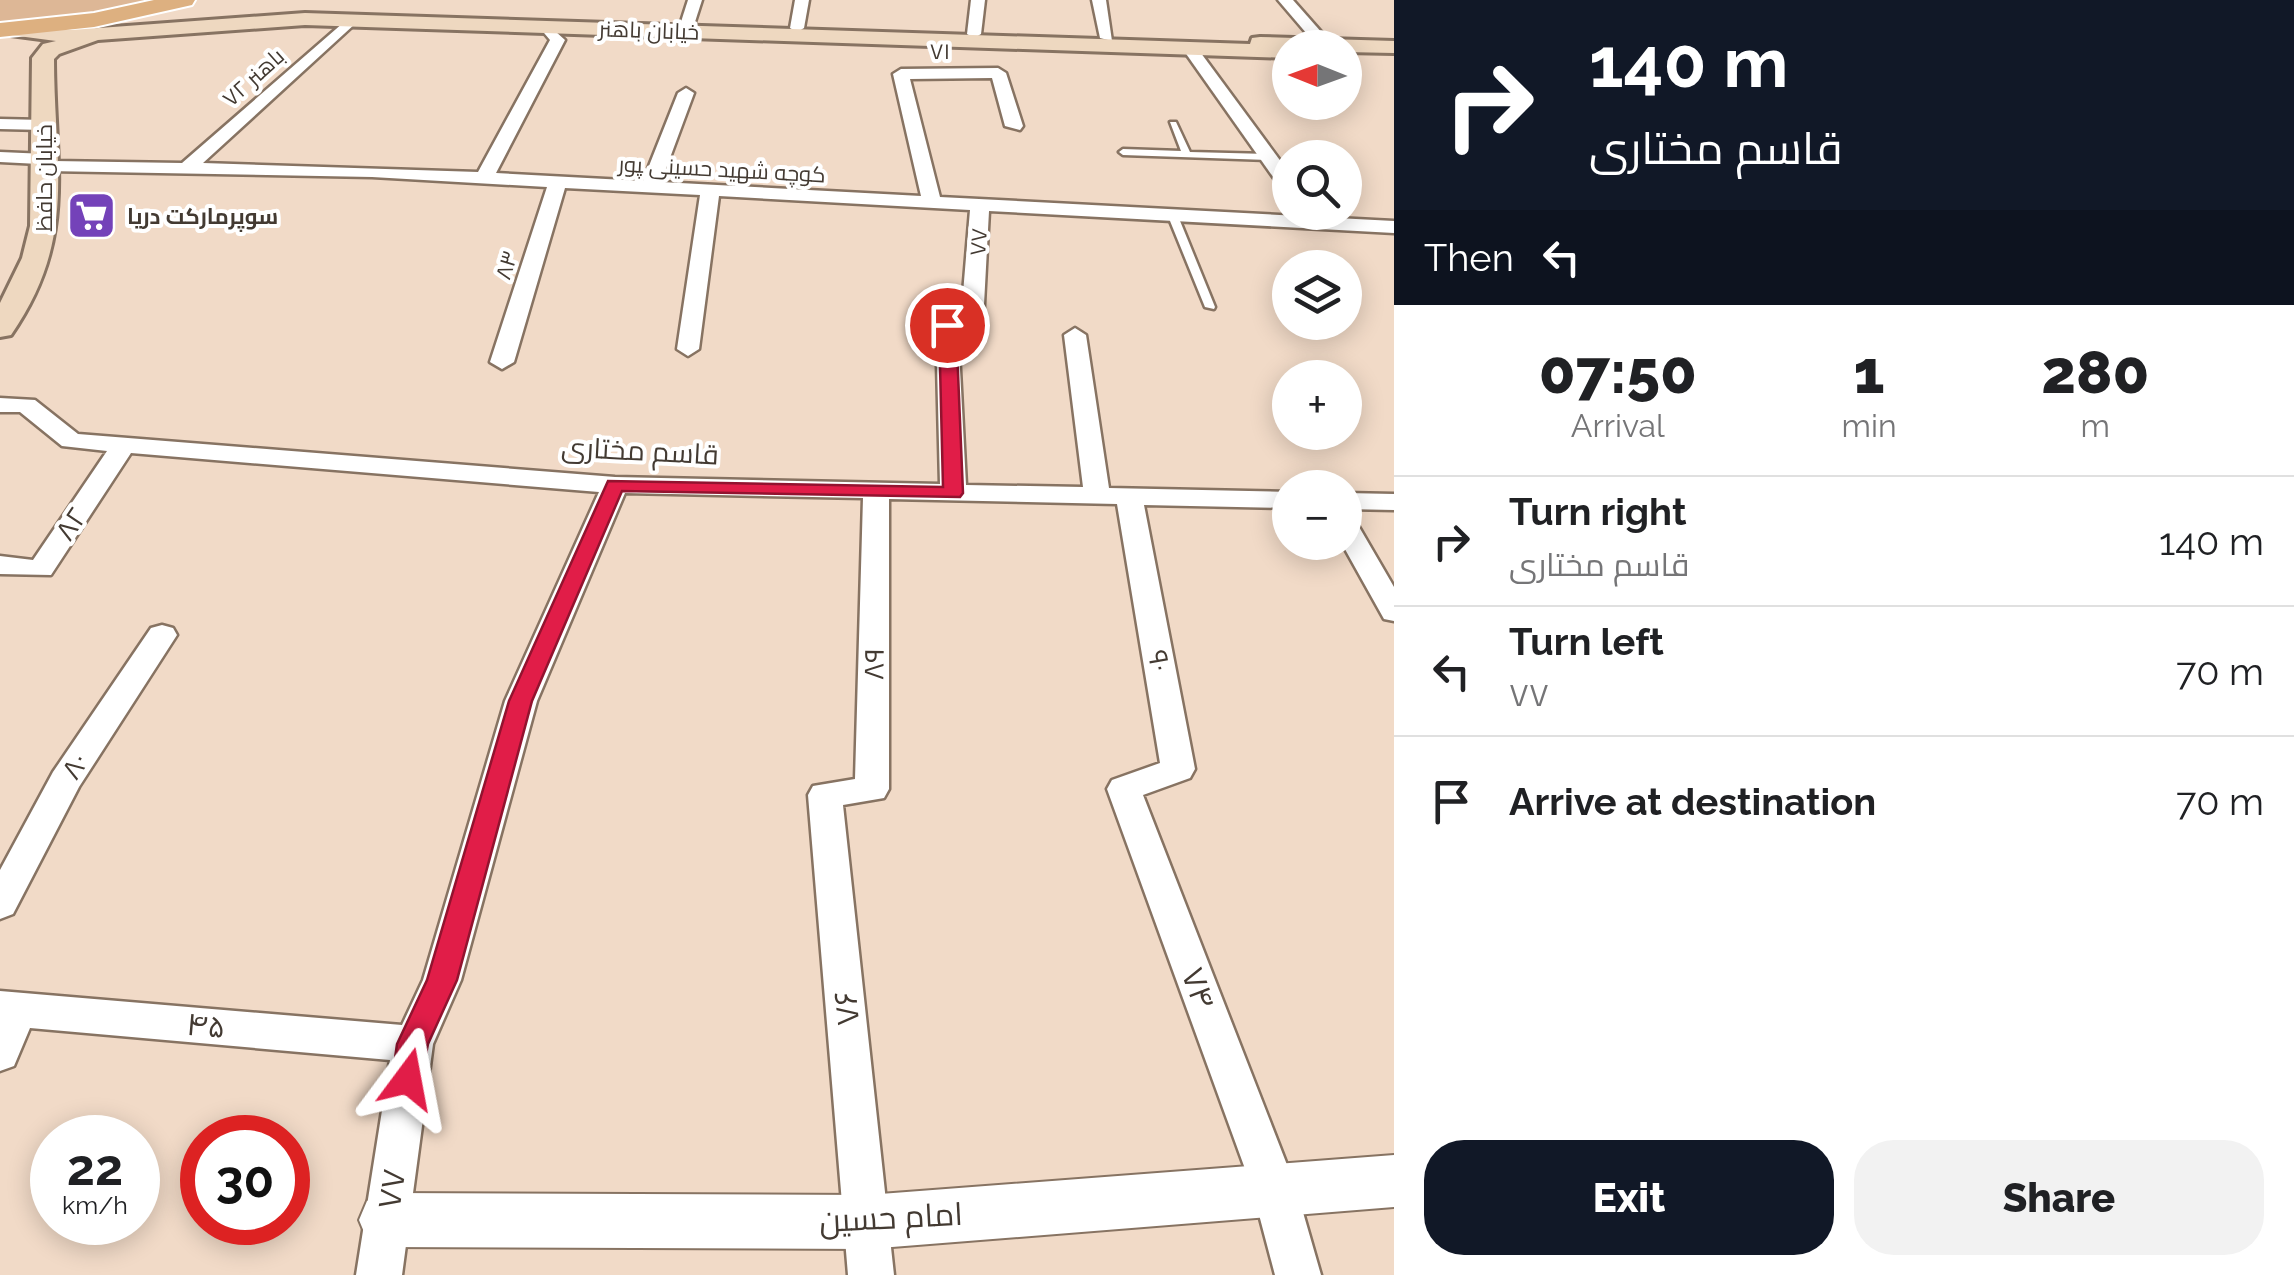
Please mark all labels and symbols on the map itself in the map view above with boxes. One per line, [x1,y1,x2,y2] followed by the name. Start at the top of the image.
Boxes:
[596,15,700,45] street label: خیابان باهنر
[1272,30,1362,120] north arrow
[930,38,950,64] street label: ۷۱
[217,43,289,111] street label: باهنر ۷۲
[31,124,57,232] street label: خیابان حافظ
[616,150,826,189] street label: کوچه شهید حسینی ‍پور
[66,190,118,242] supermarket icon: سوپرمارکت دریا
[127,203,278,232] place label: سوپرمارکت دریا
[964,227,992,257] street label: ۷۷
[489,248,523,282] street label: ۸۳
[905,283,990,368] pin
[560,430,720,475] street label: قاسم مختاری
[48,501,94,547] street label: ۸۲
[857,648,891,680] street label: ۸۹
[1141,648,1177,674] street label: ۹۰
[54,747,96,785] street label: ۸۰
[1174,962,1224,1014] street label: ۷۴
[826,989,866,1027] street label: ۷۶
[185,1005,227,1045] street label: ۴۵
[356,1027,460,1131] position arrow
[180,1115,310,1245] speed limit sign: 30
[370,1167,412,1211] street label: ۷۷
[818,1195,964,1243] street label: امام حسین

